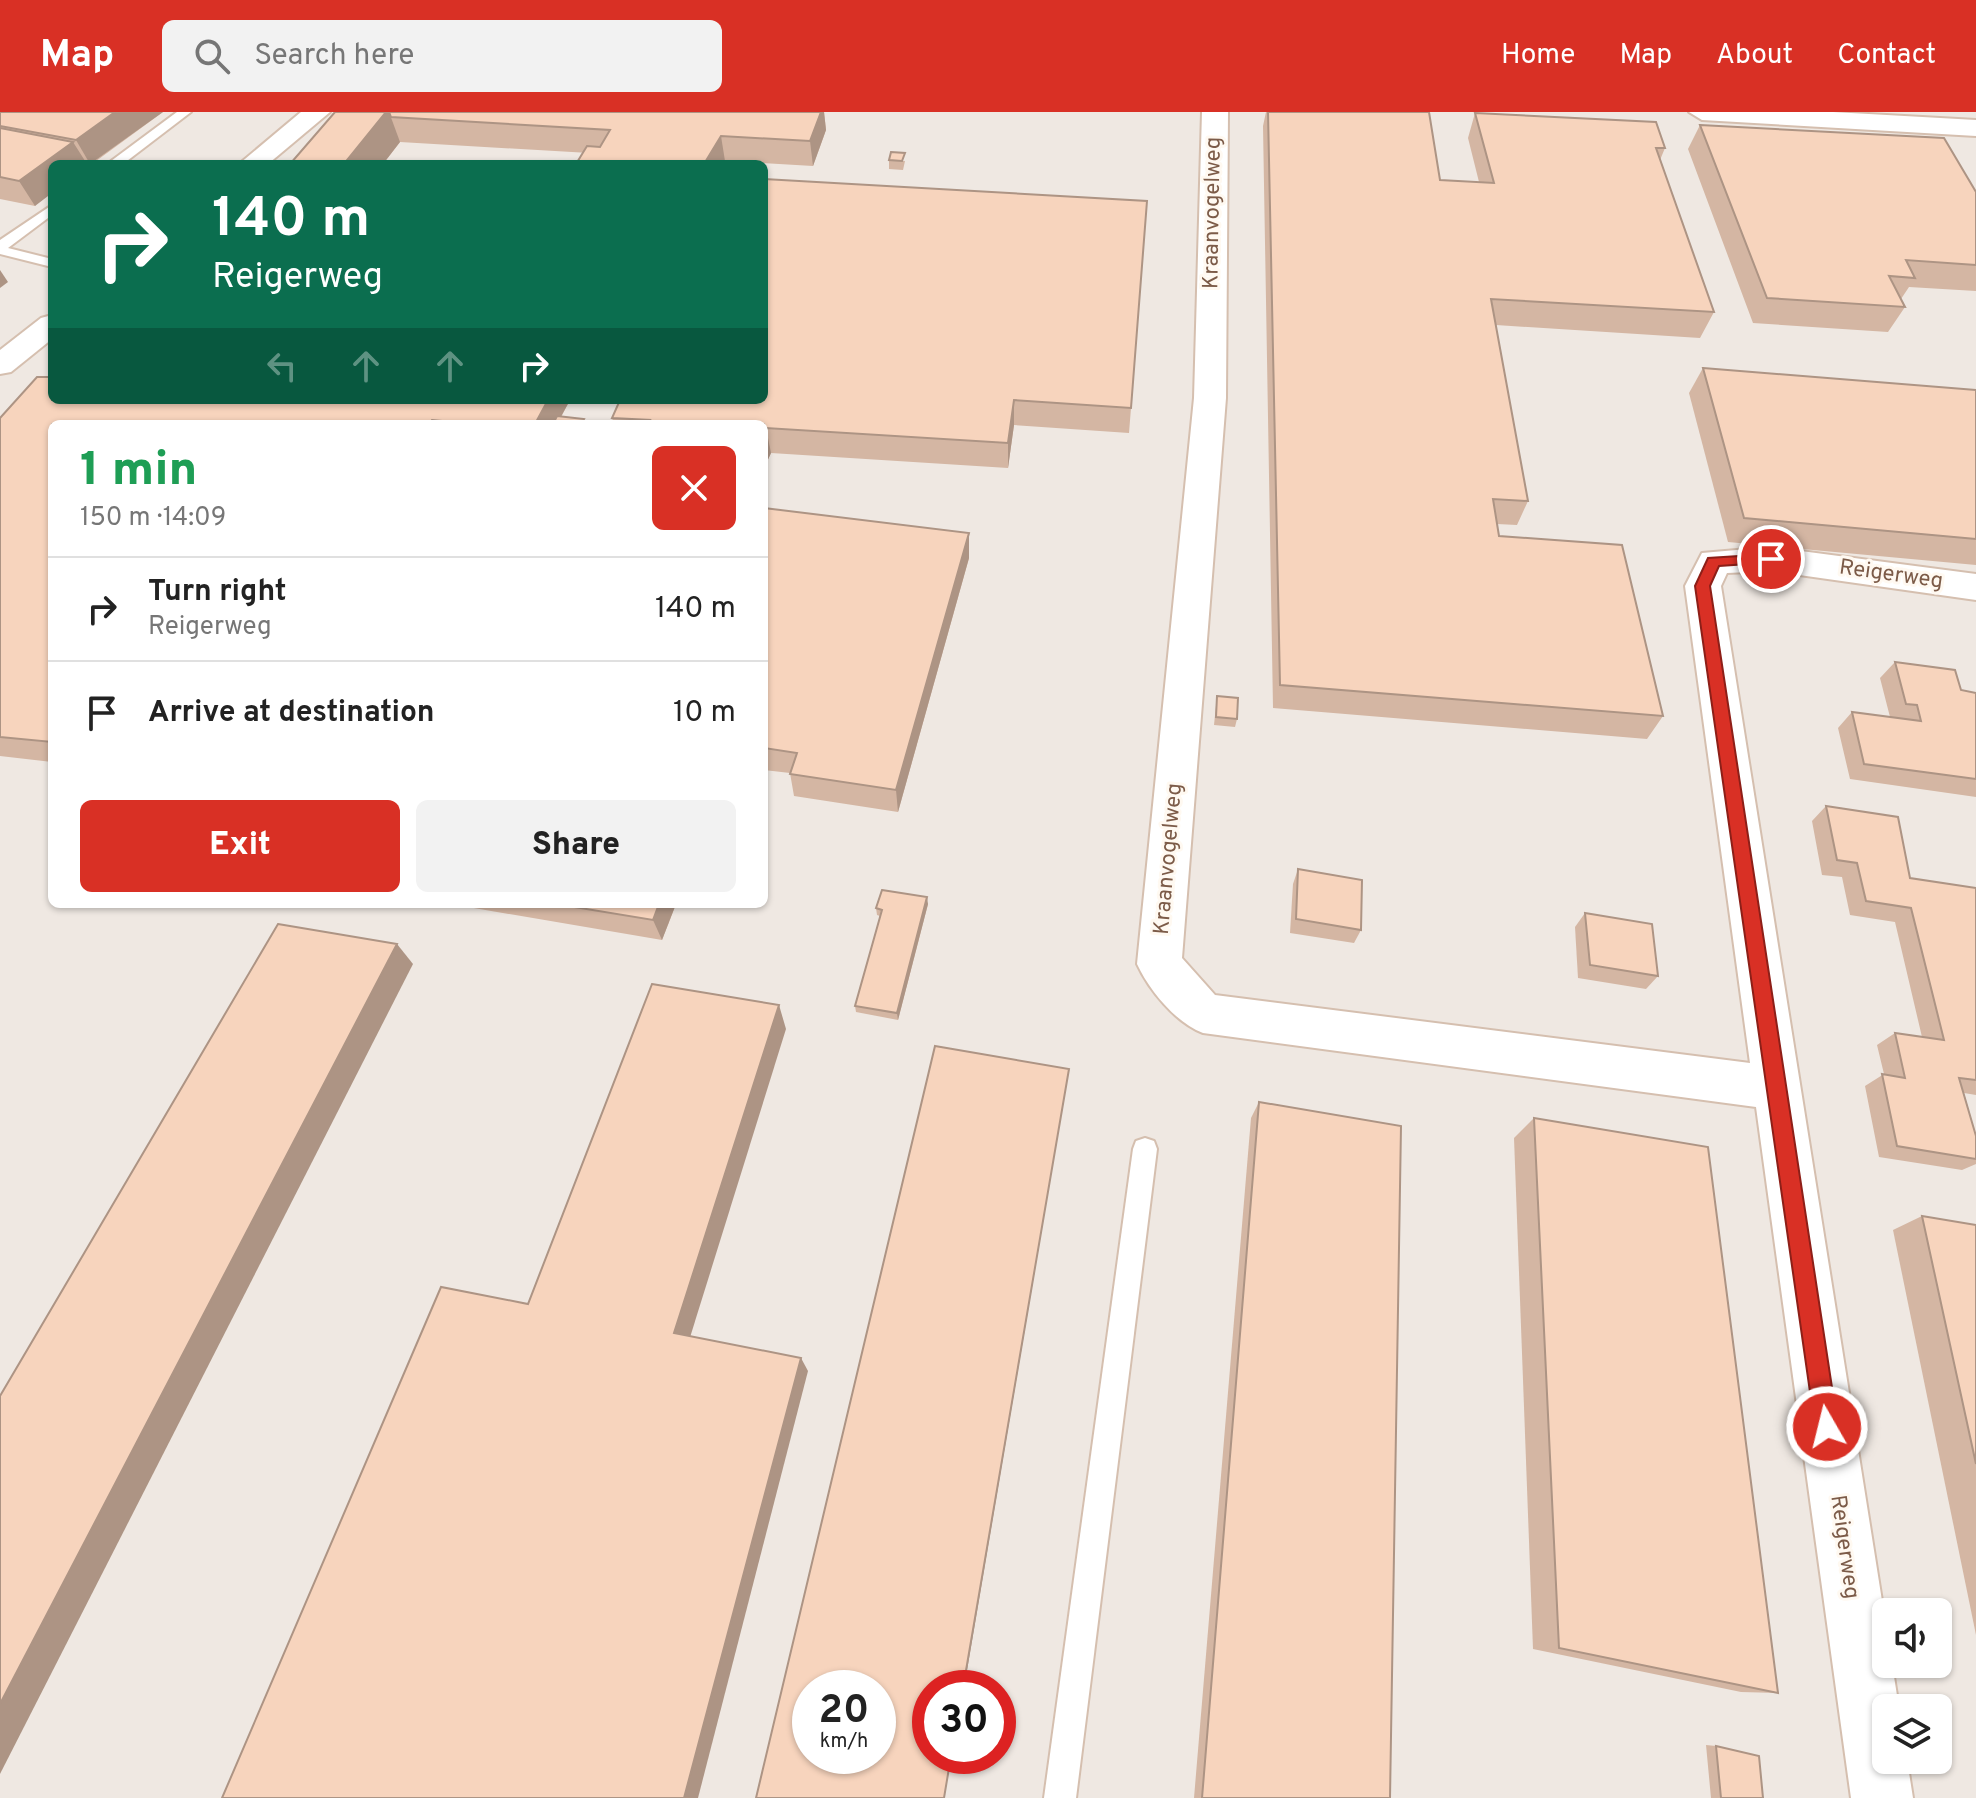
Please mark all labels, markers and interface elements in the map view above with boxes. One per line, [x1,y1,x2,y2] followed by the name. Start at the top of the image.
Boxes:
[162,20,722,92] search box
[40,32,114,81] text: Map
[190,34,234,78] icon: search
[254,38,414,75] text: Search here
[1501,38,1575,74] text: Home
[1619,38,1672,74] text: Map
[1716,38,1793,74] text: About
[1837,38,1936,74] text: Contact
[1198,137,1228,289] street label: Kraanvogelweg
[212,186,370,256] text: 140 m
[80,192,184,296] icon: right
[212,255,383,301] text: Reigerweg
[260,344,304,388] icon: left
[344,344,388,388] icon: ahead
[428,344,472,388] icon: ahead
[512,344,556,388] icon: right
[80,442,197,502] text: 1 min
[652,446,736,530] button: close
[80,502,226,535] text: 150 m · 14:09
[1737,525,1805,593] pin
[1749,537,1793,581] icon: arrive
[1837,554,1945,596] street label: Reigerweg
[148,574,286,611] text: Turn right
[80,587,124,631] icon: right
[655,591,736,628] text: 140 m
[148,611,272,644] text: Reigerweg
[80,691,124,735] icon: arrive
[148,695,434,732] text: Arrive at destination
[673,695,736,732] text: 10 m
[1149,782,1189,936] street label: Kraanvogelweg
[80,800,400,892] button: Exit
[416,800,736,892] button: Share
[1785,1385,1869,1469] position arrow
[1823,1493,1865,1601] street label: Reigerweg
[1872,1598,1952,1774] map controls
[1872,1598,1952,1678] button: sound
[912,1670,1016,1774] speed limit sign: 30
[819,1687,869,1737] text: 20
[1872,1694,1952,1774] button: layers
[820,1729,868,1755] text: km/h

